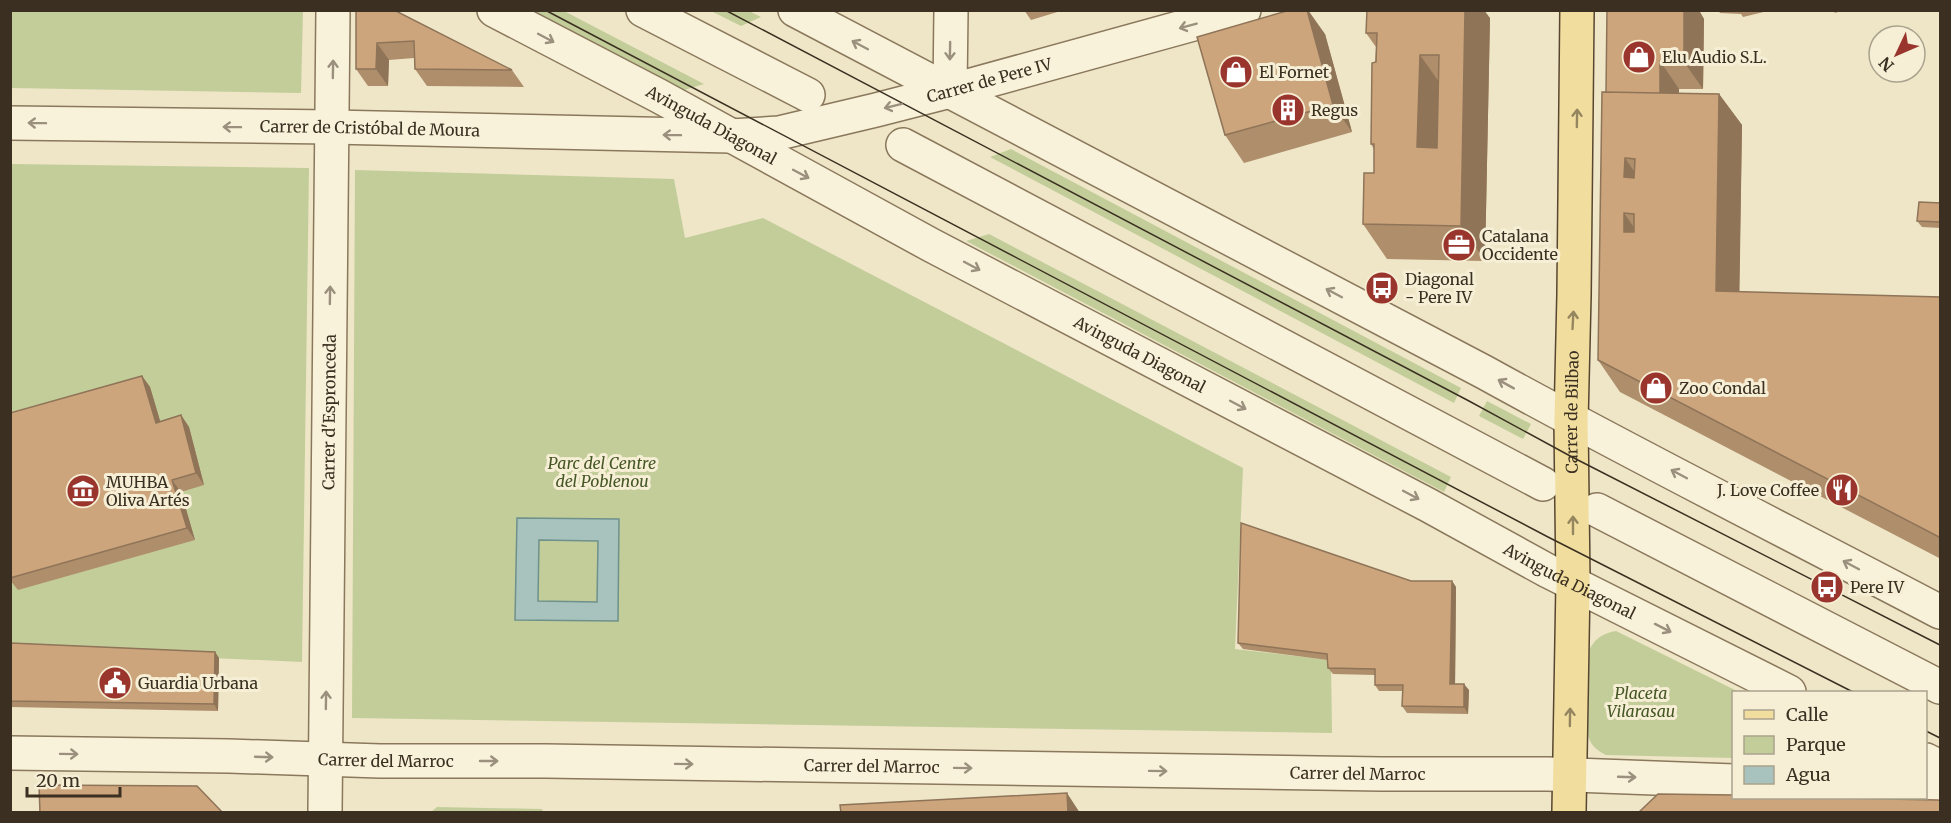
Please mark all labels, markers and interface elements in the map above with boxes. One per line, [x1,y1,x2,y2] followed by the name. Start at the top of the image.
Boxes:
[1179,21,1198,32] one-way arrow
[1867,24,1927,84] north arrow
[537,32,554,44] one-way arrow
[852,39,870,50] one-way arrow
[1621,39,1657,75] shop icon: Elu Audio S.L.
[944,40,956,60] one-way arrow
[1662,47,1767,67] place label: Elu Audio S.L.
[925,53,1054,107] street label: Carrer de Pere IV
[1874,53,1898,76] text: N
[1218,54,1254,90] shop icon: El Fornet
[327,59,339,79] one-way arrow
[1259,62,1330,82] place label: El Fornet
[642,81,780,169] street label: Avinguda Diagonal
[1270,92,1306,128] building icon: Regus
[884,100,903,112] one-way arrow
[1311,100,1358,120] place label: Regus
[1571,108,1583,128] one-way arrow
[260,116,481,140] street label: Carrer de Cristóbal de Moura
[27,117,47,129] one-way arrow
[222,121,242,132] one-way arrow
[663,130,683,141] one-way arrow
[791,169,809,180] one-way arrow
[1482,226,1558,264] place label: Catalana Occidente
[1441,227,1477,263] office icon: Catalana Occidente
[963,261,981,272] one-way arrow
[1405,269,1474,307] place label: Diagonal - Pere IV
[1364,270,1400,306] bus stop icon: Diagonal - Pere IV
[324,286,336,306] one-way arrow
[1325,287,1343,298] one-way arrow
[1070,311,1209,397] street label: Avinguda Diagonal
[1568,311,1579,331] one-way arrow
[318,333,340,490] street label: Carrer d'Espronceda
[1561,350,1583,474] street label: Carrer de Bilbao
[1638,370,1674,406] shop icon: Zoo Condal
[1498,378,1515,390] one-way arrow
[1679,378,1766,398] place label: Zoo Condal
[1229,400,1247,411] one-way arrow
[548,453,656,491] park label: Parc del Centre del Poblenou
[1670,468,1688,480] one-way arrow
[106,472,190,510] place label: MUHBA Oliva Artés
[1824,472,1860,508] restaurant icon: J. Love Coffee
[65,473,101,509] museum icon: MUHBA Oliva Artés
[1716,480,1819,500] place label: J. Love Coffee
[1402,490,1420,502] one-way arrow
[1567,515,1579,535] one-way arrow
[1499,538,1639,623] street label: Avinguda Diagonal
[1843,559,1861,570] one-way arrow
[1809,569,1845,605] bus stop icon: Pere IV
[1850,577,1905,597] place label: Pere IV
[1654,623,1672,634] one-way arrow
[97,665,133,701] public building icon: Guardia Urbana
[138,673,258,693] place label: Guardia Urbana
[1607,683,1675,721] park label: Placeta Vilarasau
[320,691,332,711] one-way arrow
[1732,691,1927,799] legend
[1786,703,1828,726] text: Calle
[1564,707,1576,727] one-way arrow
[1786,733,1846,756] text: Parque
[58,748,78,759] one-way arrow
[318,749,454,771] street label: Carrer del Marroc
[253,751,273,763] one-way arrow
[478,755,498,767] one-way arrow
[804,755,940,777] street label: Carrer del Marroc
[673,758,693,769] one-way arrow
[27,760,120,798] scale bar
[952,762,972,774] one-way arrow
[1290,763,1426,784] street label: Carrer del Marroc
[1785,763,1831,786] text: Agua
[1147,765,1167,777] one-way arrow
[36,769,80,792] text: 20 m
[1617,771,1637,783] one-way arrow

